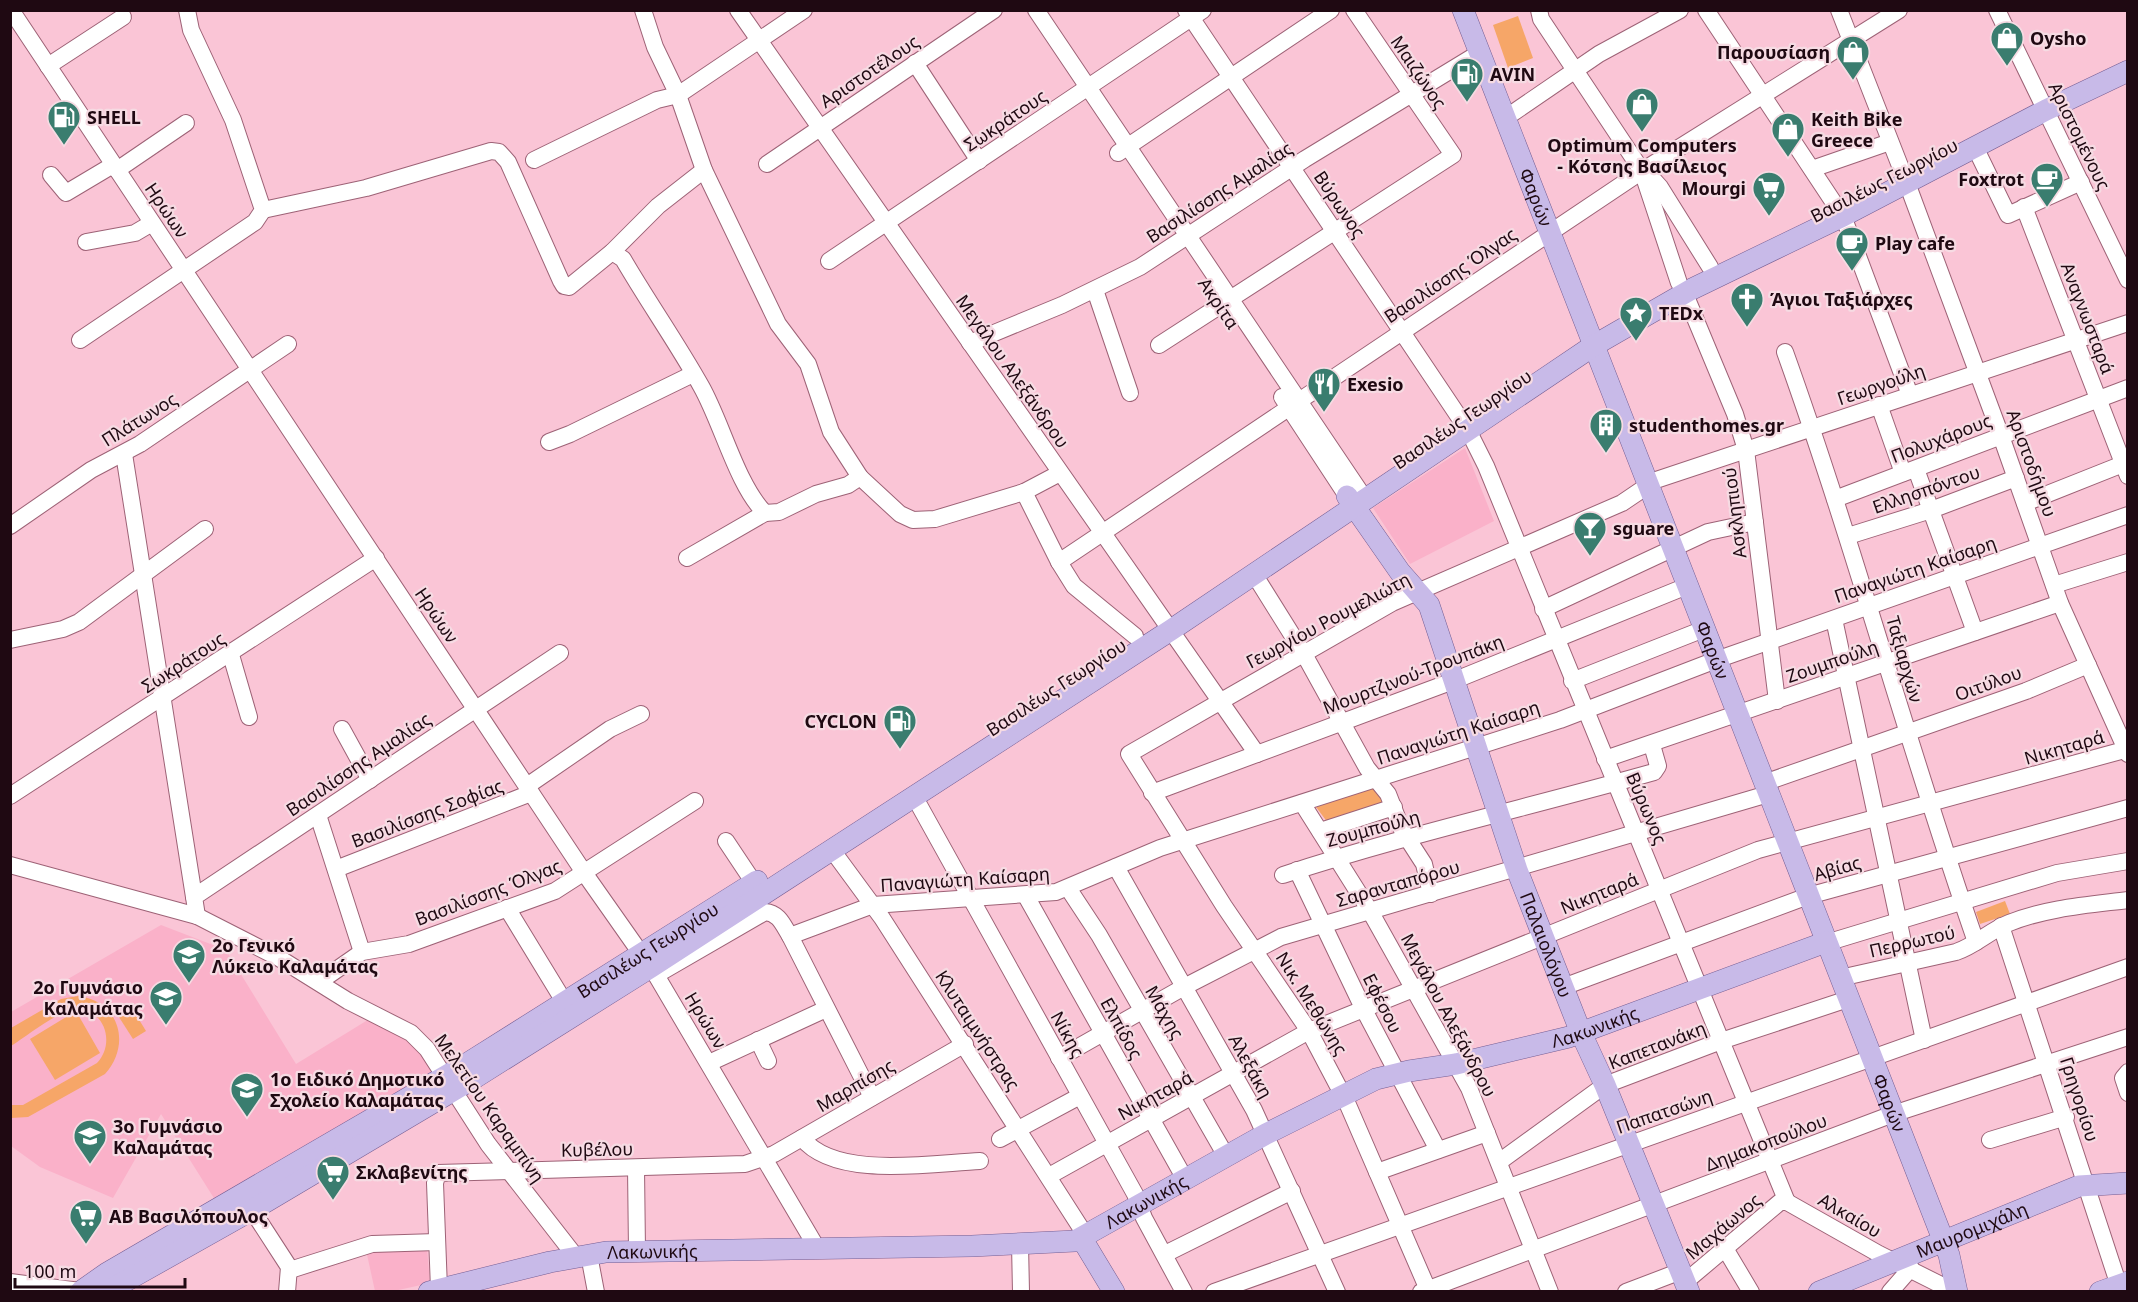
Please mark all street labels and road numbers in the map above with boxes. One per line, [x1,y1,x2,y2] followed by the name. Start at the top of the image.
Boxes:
[815,29,923,113] street label: Αριστοτέλους
[1386,31,1452,114] street label: Μαιζώνος
[2044,78,2117,194] street label: Αριστομένους
[959,83,1051,157] street label: Σωκράτους
[1806,132,1962,228] street label: Βασιλέως Γεωργίου
[1141,136,1297,248] street label: Βασιλίσσης Αμαλίας
[1514,165,1558,230] street label: Φαρών
[1309,166,1371,242] street label: Βύρωνος
[140,178,194,242] street label: Ηρώων
[1379,222,1521,328] street label: Βασιλίσσης Όλγας
[2056,259,2120,377] street label: Αναγνωσταρά
[1193,273,1245,333] street label: Ακρίτα
[951,290,1075,452] street label: Μεγάλου Αλεξάνδρου
[1834,358,1928,410] street label: Γεωργούλη
[1388,364,1536,474] street label: Βασιλέως Γεωργίου
[97,386,181,452] street label: Πλάτωνος
[2001,406,2063,520] street label: Αριστοδήμου
[1887,408,1995,468] street label: Πολυχάρους
[1869,459,1983,519] street label: Ελλησπόντου
[1717,466,1751,560] street label: Ασκληπιού
[1831,530,1999,608] street label: Παναγιώτη Καίσαρη
[1242,566,1414,674] street label: Γεωργίου Ρουμελιώτη
[410,583,464,647] street label: Ηρώων
[1881,613,1929,705] street label: Ταξιαρχών
[1691,617,1735,683] street label: Φαρών
[137,626,230,698] street label: Σωκράτους
[1319,628,1507,720] street label: Μουρτζινού-Τρουπάκη
[981,633,1131,741] street label: Βασιλέως Γεωργίου
[1783,634,1881,688] street label: Ζουμπούλη
[1951,660,2025,706] street label: Οιτύλου
[1374,694,1542,770] street label: Παναγιώτη Καίσαρη
[281,707,435,821] street label: Βασιλίσσης Αμαλίας
[2021,724,2107,770] street label: Νικηταρά
[1621,768,1673,848] street label: Βύρωνος
[348,773,506,853] street label: Βασιλίσσης Σοφίας
[1324,804,1422,852] street label: Ζουμπούλη
[1811,850,1864,886] street label: Αβίας
[411,853,565,931] street label: Βασιλίσσης Όλγας
[1334,854,1462,912] street label: Σαρανταπόρου
[880,861,1050,897] street label: Παναγιώτη Καίσαρη
[1557,867,1641,919] street label: Νικηταρά
[1515,888,1578,1001] street label: Παλαιολόγου
[572,896,723,1003] street label: Βασιλέως Γεωργίου
[1867,919,1957,963] street label: Περρωτού
[1396,929,1502,1101] street label: Μεγάλου Αλεξάνδρου
[1271,947,1353,1059] street label: Νικ. Μεθώνης
[930,965,1026,1095] street label: Κλυταιμνήστρας
[1358,969,1408,1037] street label: Εφέσου
[1140,981,1190,1043] street label: Μάχης
[680,987,732,1053] street label: Ηρώων
[1095,993,1149,1063] street label: Ελπίδος
[1549,1000,1642,1053] street label: Λακωνικής
[1046,1007,1090,1061] street label: Νίκης
[1605,1015,1709,1075] street label: Καπετανάκη
[430,1029,550,1187] street label: Μελετίου Καραμπίνη
[1224,1030,1278,1102] street label: Αλεξάκη
[812,1053,899,1117] street label: Μαρπίσης
[2055,1054,2105,1144] street label: Γρηγορίου
[1113,1065,1197,1125] street label: Νικηταρά
[1867,1070,1912,1135] street label: Φαρών
[1613,1083,1715,1139] street label: Παπατσώνη
[1702,1108,1830,1176] street label: Δημακοπούλου
[561,1136,633,1162] street label: Κυβέλου
[1101,1169,1191,1234] street label: Λακωνικής
[1680,1187,1766,1265] street label: Μαχάωνος
[1814,1187,1886,1243] street label: Αλκαίου
[1912,1196,2031,1263] street label: Μαυρομιχάλη
[607,1238,698,1264] street label: Λακωνικής

